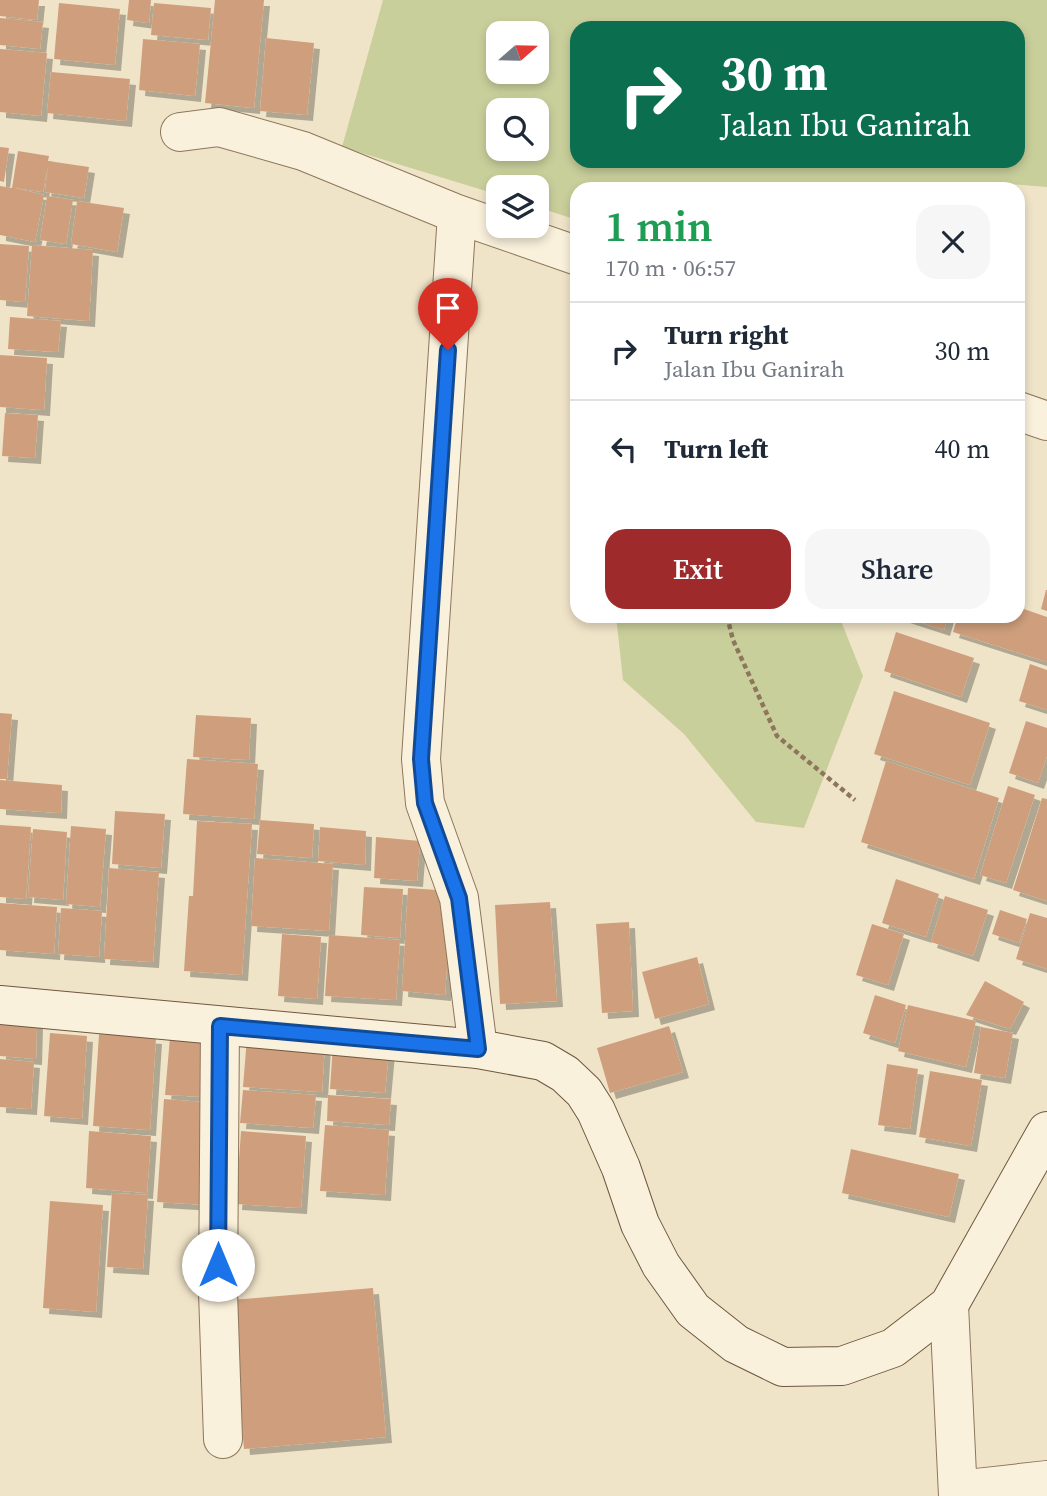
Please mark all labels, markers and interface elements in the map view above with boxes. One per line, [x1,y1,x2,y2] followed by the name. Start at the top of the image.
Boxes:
[486,21,550,84] north arrow
[486,21,549,238] map controls
[720,39,828,106] text: 30 m
[605,49,696,140] icon: right
[486,98,549,161] button: search
[720,103,971,147] text: Jalan Ibu Ganirah
[486,175,549,238] button: layers
[605,197,713,255] text: 1 min
[916,205,990,279] button: close
[605,252,736,284] text: 170 m · 06:57
[418,278,478,350] pin
[429,289,467,327] icon: arrive
[664,317,788,353] text: Turn right
[605,332,643,370] icon: right
[935,333,990,369] text: 30 m
[664,353,845,385] text: Jalan Ibu Ganirah
[605,430,643,468] icon: left
[664,431,768,467] text: Turn left
[935,431,990,467] text: 40 m
[605,529,791,609] button: Exit
[805,529,990,609] button: Share
[181,1228,255,1302] position arrow

